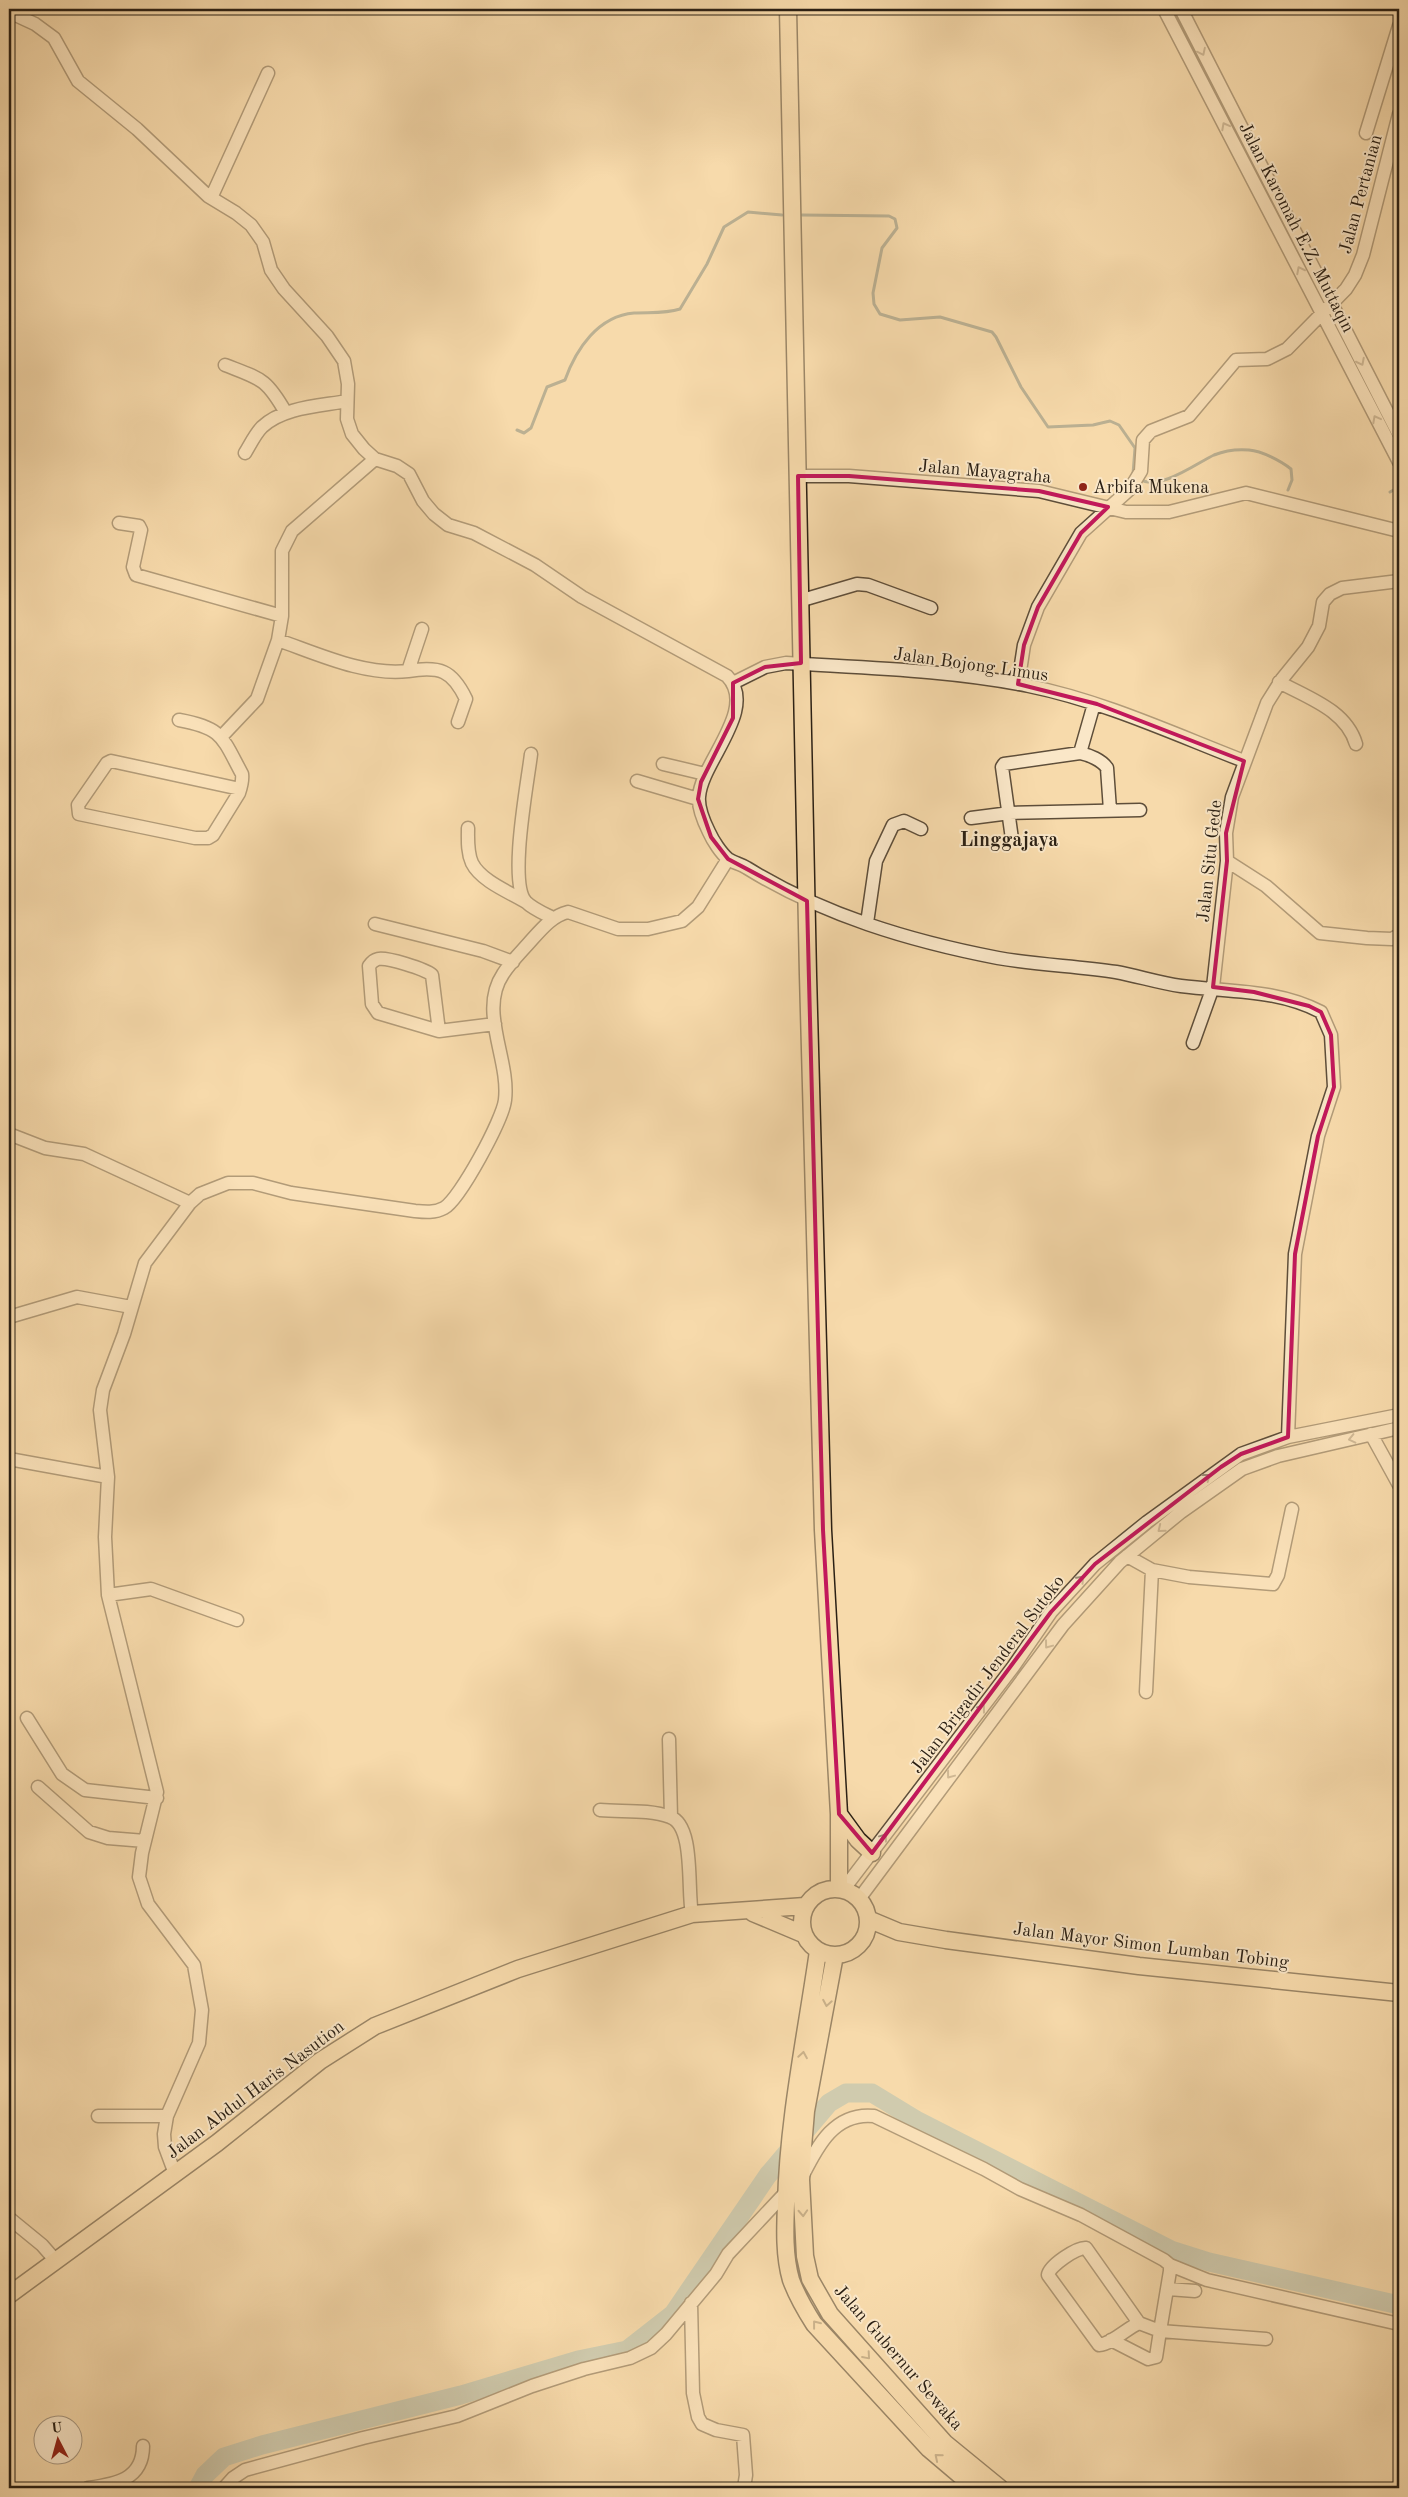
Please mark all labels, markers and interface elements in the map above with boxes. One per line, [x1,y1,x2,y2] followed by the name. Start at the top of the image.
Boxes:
[1196,47,1206,56] one-way arrow
[1235,120,1357,336] street label: Jalan Karomah E.Z. Muttaqin
[1222,122,1232,131] one-way arrow
[1336,133,1386,256] street label: Jalan Pertanian
[1296,267,1306,276] one-way arrow
[1355,357,1365,366] one-way arrow
[1372,415,1382,424] one-way arrow
[918,457,1052,487] street label: Jalan Mayagraha
[1093,479,1209,497] place label: Arbifa Mukena
[1077,481,1089,493] marker: Arbifa Mukena
[892,645,1050,685] street label: Jalan Bojong Limus
[1195,799,1225,923] street label: Jalan Situ Gede
[960,831,1058,851] district label: Linggajaya
[1347,1433,1356,1444] one-way arrow
[1201,1475,1210,1483] one-way arrow
[1158,1523,1167,1531] one-way arrow
[908,1572,1068,1777] street label: Jalan Brigadir Jenderal Sutoko
[1075,1576,1084,1585] one-way arrow
[1045,1639,1054,1649] one-way arrow
[976,1704,985,1714] one-way arrow
[948,1769,956,1778] one-way arrow
[878,1834,886,1843] one-way arrow
[1012,1920,1290,1972] street label: Jalan Mayor Simon Lumban Tobing
[822,1999,832,2008] one-way arrow
[163,2017,348,2162] street label: Jalan Abdul Haris Nasution
[797,2050,808,2058] one-way arrow
[797,2210,808,2218] one-way arrow
[830,2281,966,2434] street label: Jalan Gubernur Sewaka
[813,2321,821,2330] one-way arrow
[861,2351,870,2360] one-way arrow
[32,2414,82,2464] north arrow
[50,2421,63,2436] text: U
[934,2453,943,2462] one-way arrow

